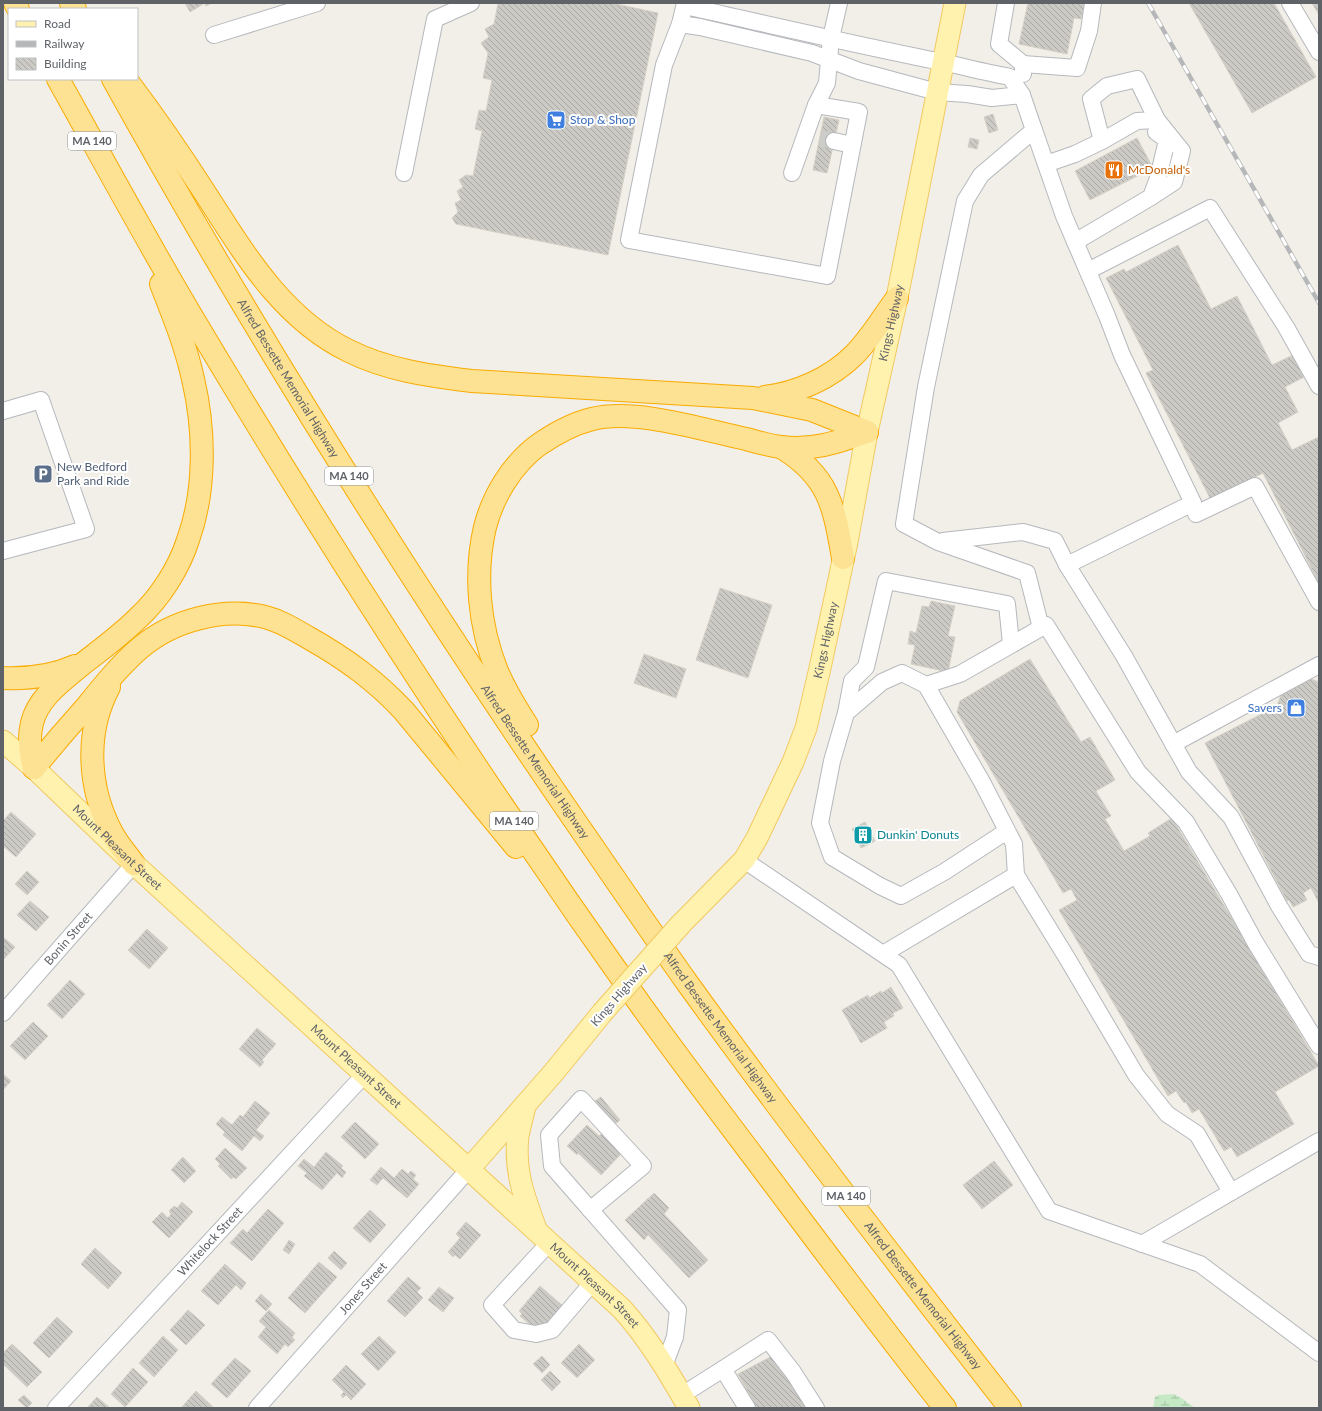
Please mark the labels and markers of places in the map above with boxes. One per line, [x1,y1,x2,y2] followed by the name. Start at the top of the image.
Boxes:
[545,109,567,131] supermarket icon: Stop & Shop
[570,112,636,127] place label: Stop & Shop
[1103,159,1125,181] restaurant icon: McDonald's
[1128,162,1190,177] place label: McDonald's
[57,459,129,488] place label: New Bedford Park and Ride
[32,463,54,485] parking icon: New Bedford Park and Ride
[1285,697,1307,719] shop icon: Savers
[1248,700,1282,715] place label: Savers
[852,824,874,846] building icon: Dunkin' Donuts
[877,827,959,842] place label: Dunkin' Donuts

